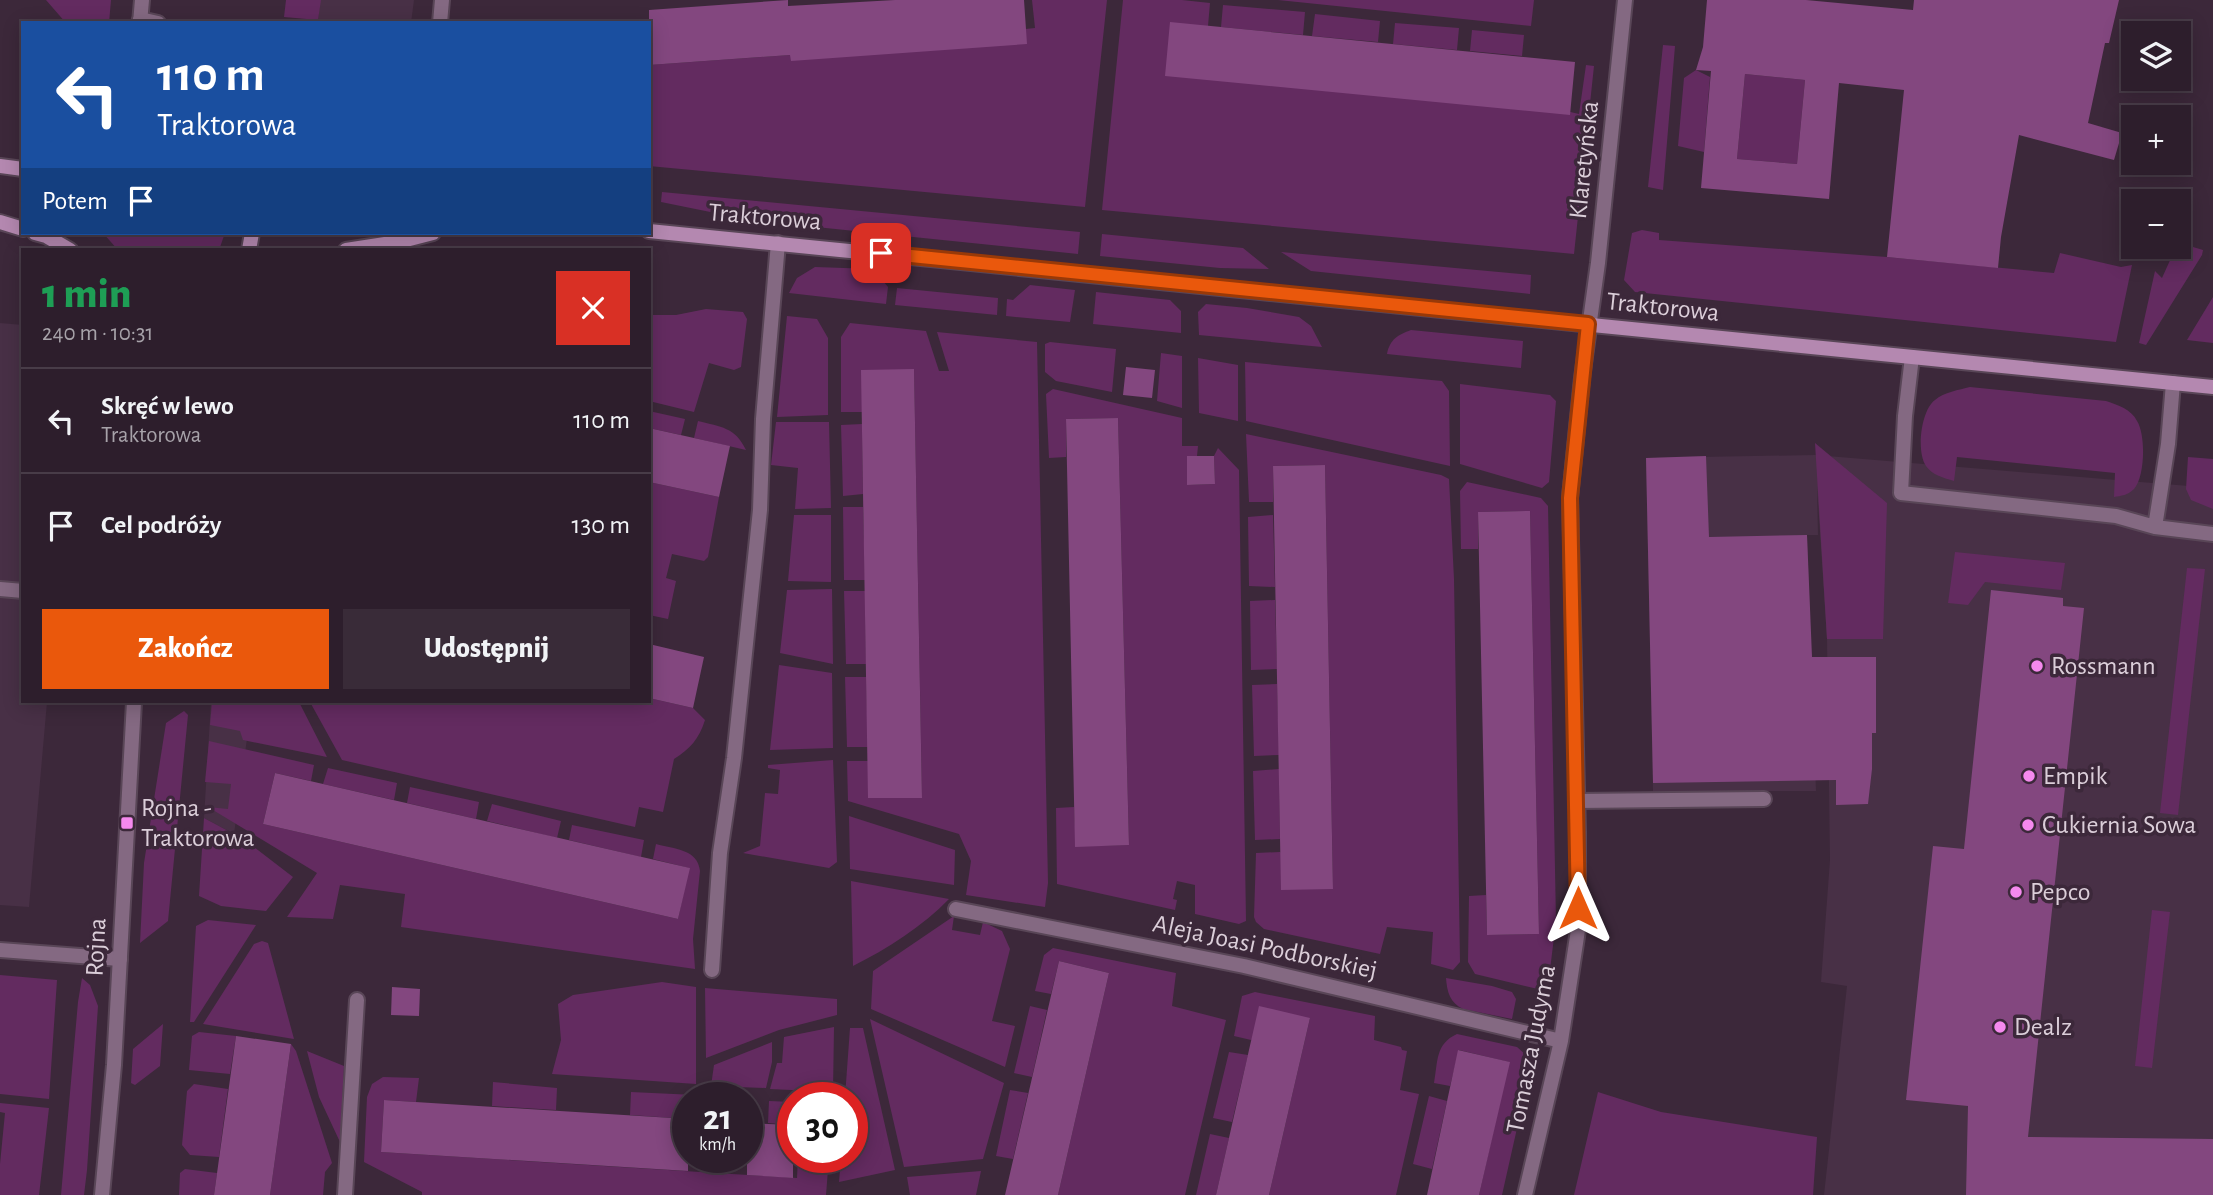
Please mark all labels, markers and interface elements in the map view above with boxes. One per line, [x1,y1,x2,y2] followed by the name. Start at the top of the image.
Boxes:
[2121,21,2191,259] map controls
[2121,21,2191,91] button: layers
[42,49,133,140] icon: left
[157,51,265,100] text: 110 m
[1565,100,1603,220] street label: Klaretyńska
[2121,105,2191,175] button: +
[157,109,297,141] text: Traktorowa
[122,182,160,220] icon: arrive
[42,188,108,214] text: Potem
[2121,189,2191,259] button: −
[707,199,823,235] street label: Traktorowa
[851,223,911,283] pin
[862,234,900,272] icon: arrive
[556,271,630,345] button: close
[42,273,131,315] text: 1 min
[1605,288,1721,326] street label: Traktorowa
[42,322,153,345] text: 240 m · 10:31
[101,393,234,419] text: Skręć w lewo
[42,402,80,440] icon: left
[573,407,630,433] text: 110 m
[101,424,201,447] text: Traktorowa
[42,507,80,545] icon: arrive
[101,512,221,538] text: Cel podróży
[572,512,630,538] text: 130 m
[42,609,329,689] button: Zakończ
[343,609,630,689] button: Udostępnij
[2051,653,2156,679] place label: Rossmann
[2029,658,2045,674] marker: Rossmann
[2043,763,2108,789] place label: Empik
[2021,768,2037,784] marker: Empik
[141,795,254,851] place label: Rojna - Traktorowa
[2042,812,2196,838] place label: Cukiernia Sowa
[119,815,135,831] marker: Rojna - Traktorowa
[2020,817,2036,833] marker: Cukiernia Sowa
[1541,871,1615,945] position arrow
[2030,879,2090,905] place label: Pepco
[2008,884,2024,900] marker: Pepco
[1150,911,1380,983] street label: Aleja Joasi Podborskiej
[81,917,111,977] street label: Rojna
[1502,962,1560,1136] street label: Tomasza Judyma
[2014,1014,2072,1040] place label: Dealz
[1992,1019,2008,1035] marker: Dealz
[777,1082,868,1173] speed limit sign: 30
[703,1101,732,1136] text: 21
[699,1136,736,1154] text: km/h

